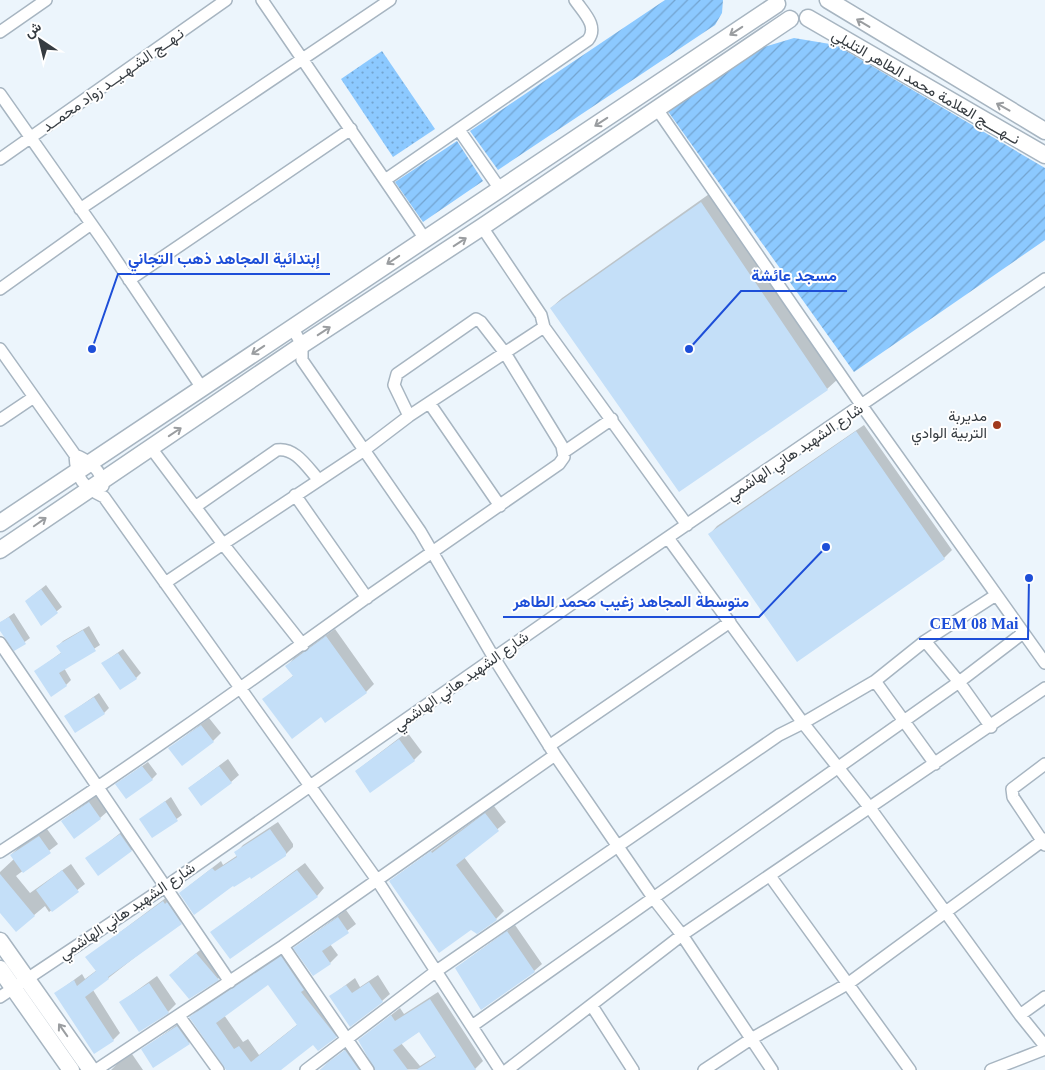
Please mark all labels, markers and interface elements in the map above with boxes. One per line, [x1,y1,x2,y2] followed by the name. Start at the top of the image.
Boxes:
[15,15,65,65] north arrow
[857,18,871,28] one-way arrow
[22,19,45,42] text: ش
[39,25,189,137] street label: نـهــج الشـهـيــد زواد محمــد
[729,26,743,36] one-way arrow
[827,27,1023,152] street label: نــهــــج العلامة محمد الطاهر التليلي
[995,102,1010,112] one-way arrow
[595,117,609,127] one-way arrow
[453,237,467,247] one-way arrow
[118,243,330,274] callout: إبتدائية المجاهد ذهب التجاني
[128,250,320,272] text: إبتدائية المجاهد ذهب التجاني
[386,255,400,265] one-way arrow
[741,260,847,291] callout: مسجد عائشة
[751,267,837,285] text: مسجد عائشة
[316,325,330,335] one-way arrow
[251,345,265,355] one-way arrow
[724,400,869,508] street label: شارع الشهيد هاني الهاشمي
[911,408,987,446] place label: مديربة التربية الوادي
[991,419,1003,431] marker: مديربة التربية الوادي
[168,427,182,437] one-way arrow
[33,517,47,528] one-way arrow
[503,586,759,617] callout: متوسطة المجاهد زغيب محمد الطاهر
[512,593,749,612] text: متوسطة المجاهد زغيب محمد الطاهر
[919,608,1028,639] callout: CEM 08 Mai
[930,615,1019,632] text: CEM 08 Mai
[391,628,534,738] street label: شارع الشهيد هاني الهاشمي
[56,859,201,967] street label: شارع الشهيد هاني الهاشمي
[58,1023,68,1037] one-way arrow

